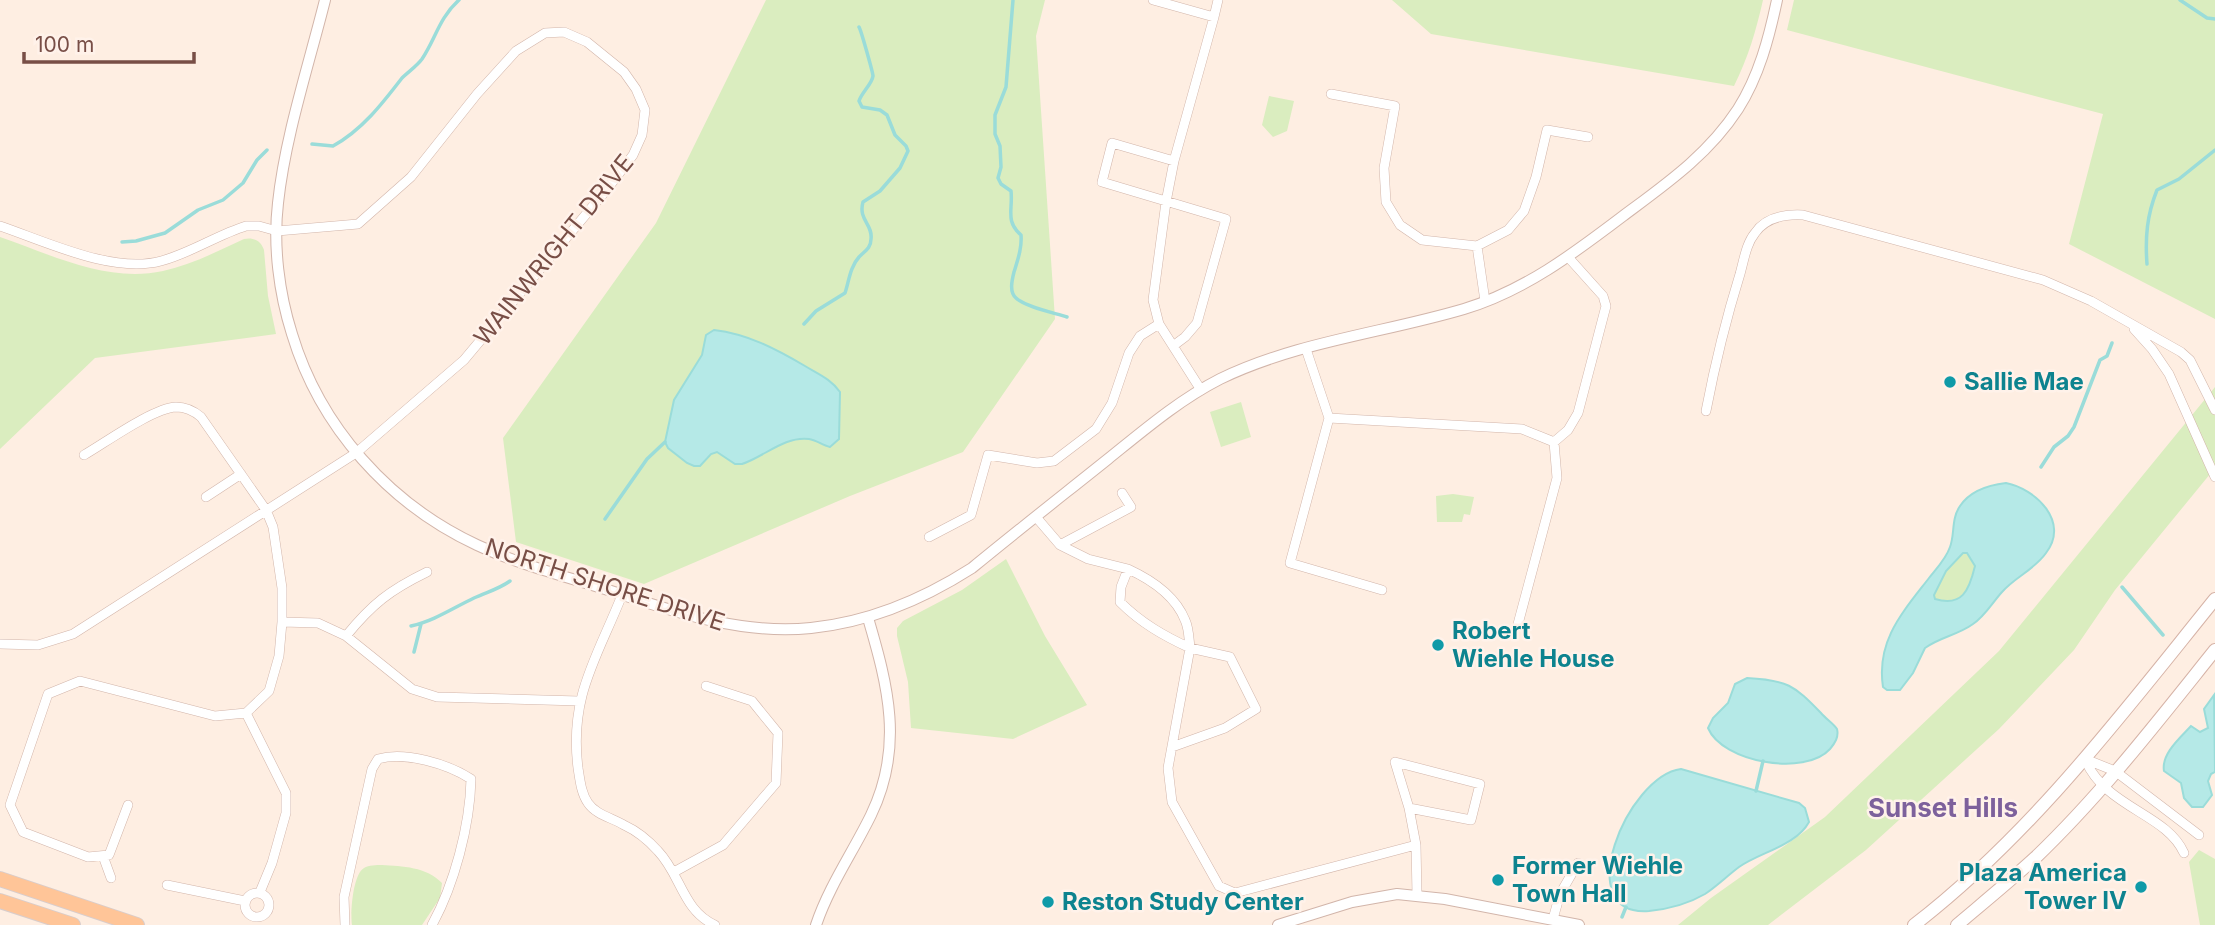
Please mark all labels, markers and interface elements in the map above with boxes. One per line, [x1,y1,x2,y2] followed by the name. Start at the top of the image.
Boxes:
[24,21,194,65] scale bar
[35,32,94,57] text: 100 m
[468,148,639,351] street label: WAINWRIGHT DRIVE
[1964,367,2084,396] place label: Sallie Mae
[1942,374,1958,390] marker: Sallie Mae
[482,532,729,637] street label: NORTH SHORE DRIVE
[1452,616,1614,673] place label: Robert Wiehle House
[1430,637,1446,653] marker: Robert Wiehle House
[1868,792,2018,823] district label: Sunset Hills
[1512,851,1683,908] place label: Former Wiehle Town Hall
[1959,858,2127,915] place label: Plaza America Tower IV
[1490,872,1506,888] marker: Former Wiehle Town Hall
[2133,879,2149,895] marker: Plaza America Tower IV
[1062,887,1304,916] place label: Reston Study Center
[1040,894,1056,910] marker: Reston Study Center

